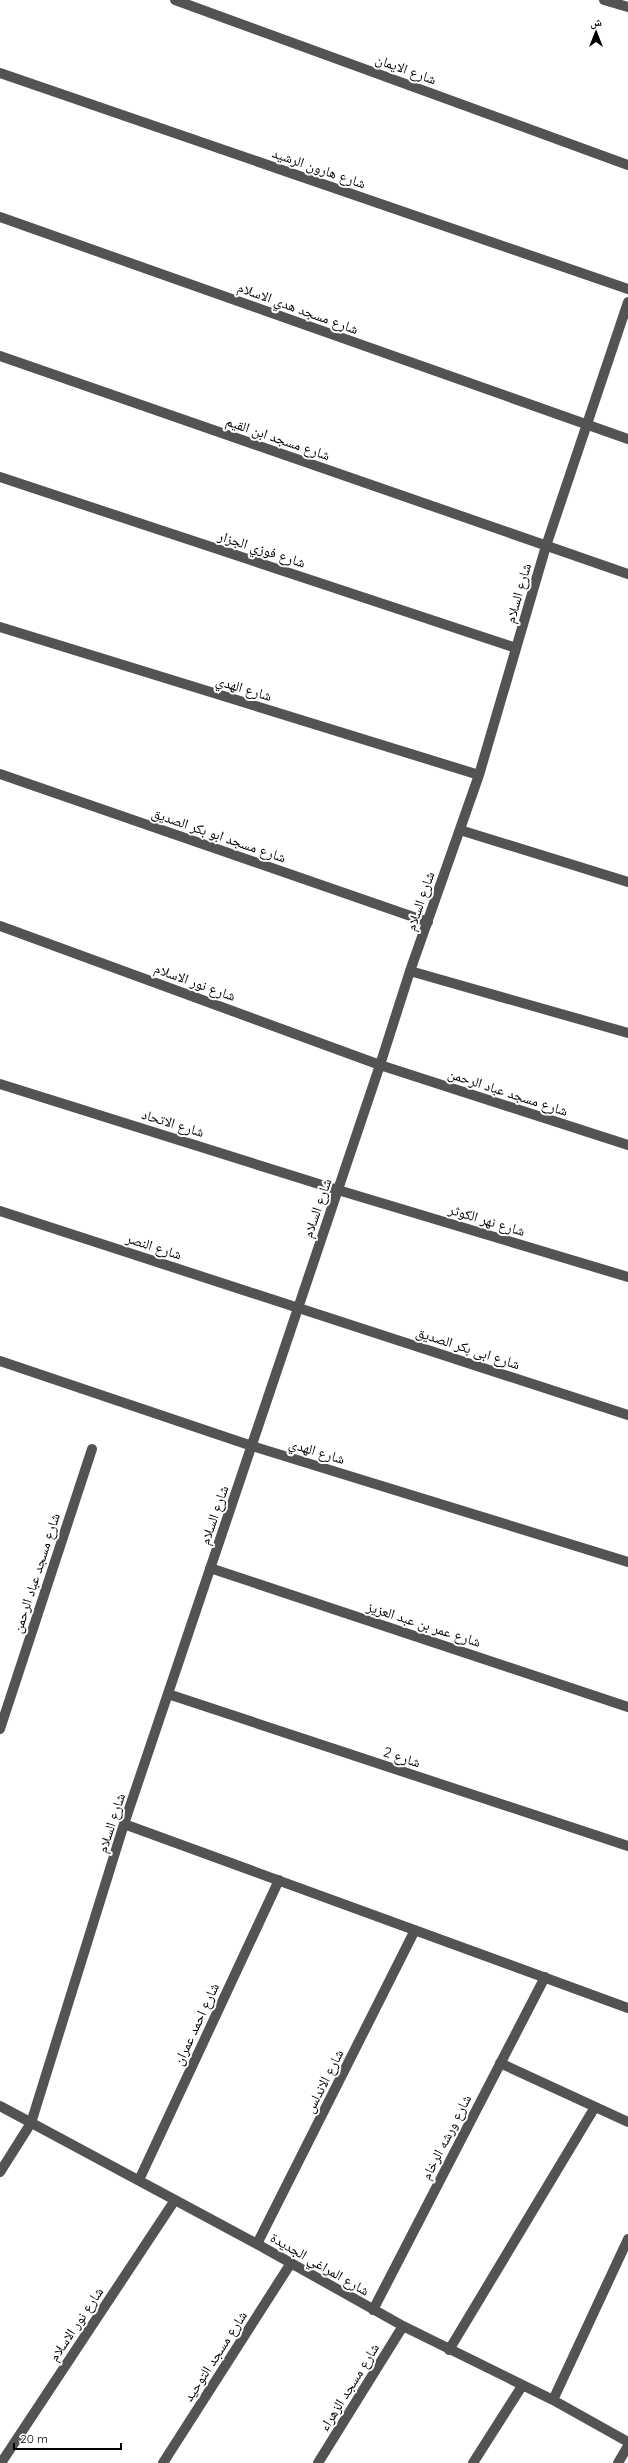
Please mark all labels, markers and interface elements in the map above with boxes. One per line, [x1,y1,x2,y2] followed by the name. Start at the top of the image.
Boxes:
[576,12,616,52] north arrow
[590,15,602,30] text: ش
[373,50,439,89] street label: شارع الايمان
[269,144,368,193] street label: شارع هارون الرشيد
[234,278,361,341] street label: شارع مسجد هدي الاسلام
[223,412,333,465] street label: شارع مسجد ابن القيم
[214,526,308,574] street label: شارع فوزي الجزار
[501,561,536,625] street label: شارع السلام
[213,671,274,707] street label: شارع الهدي
[149,804,289,867] street label: شارع مسجد ابو بكر الصديق
[401,869,439,933] street label: شارع السلام
[152,959,238,1006] street label: شارع نور الاسلام
[445,1064,570,1121] street label: شارع مسجد عباد الرحمن
[139,1105,206,1142] street label: شارع الاتحاد
[298,1176,336,1240] street label: شارع السلام
[445,1200,527,1241] street label: شارع نهر الكوثر
[123,1228,184,1264] street label: شارع النصر
[413,1323,522,1374] street label: شارع ابى بكر الصديق
[286,1434,347,1470] street label: شارع الهدي
[195,1483,233,1547] street label: شارع السلام
[8,1511,65,1636] street label: شارع مسجد عباد الرحمن
[364,1597,483,1652] street label: شارع عمر بن عبد العزيز
[381,1743,423,1772] street label: شارع 2
[93,1791,130,1855] street label: شارع السلام
[169,1980,224,2069] street label: شارع احمد عمران
[300,2046,349,2116] street label: شارع الاندلس
[417,2091,476,2183] street label: شارع ورشه الرخام
[266,2228,373,2302] street label: شارع المراغي الجديدة
[45,2284,108,2365] street label: شارع نور الاسلام
[179,2307,252,2405] street label: شارع مسجد التوحيد
[315,2340,384,2435] street label: شارع مسجد الزهراء
[14,2425,121,2451] scale bar
[20,2431,48,2446] text: 20 m

